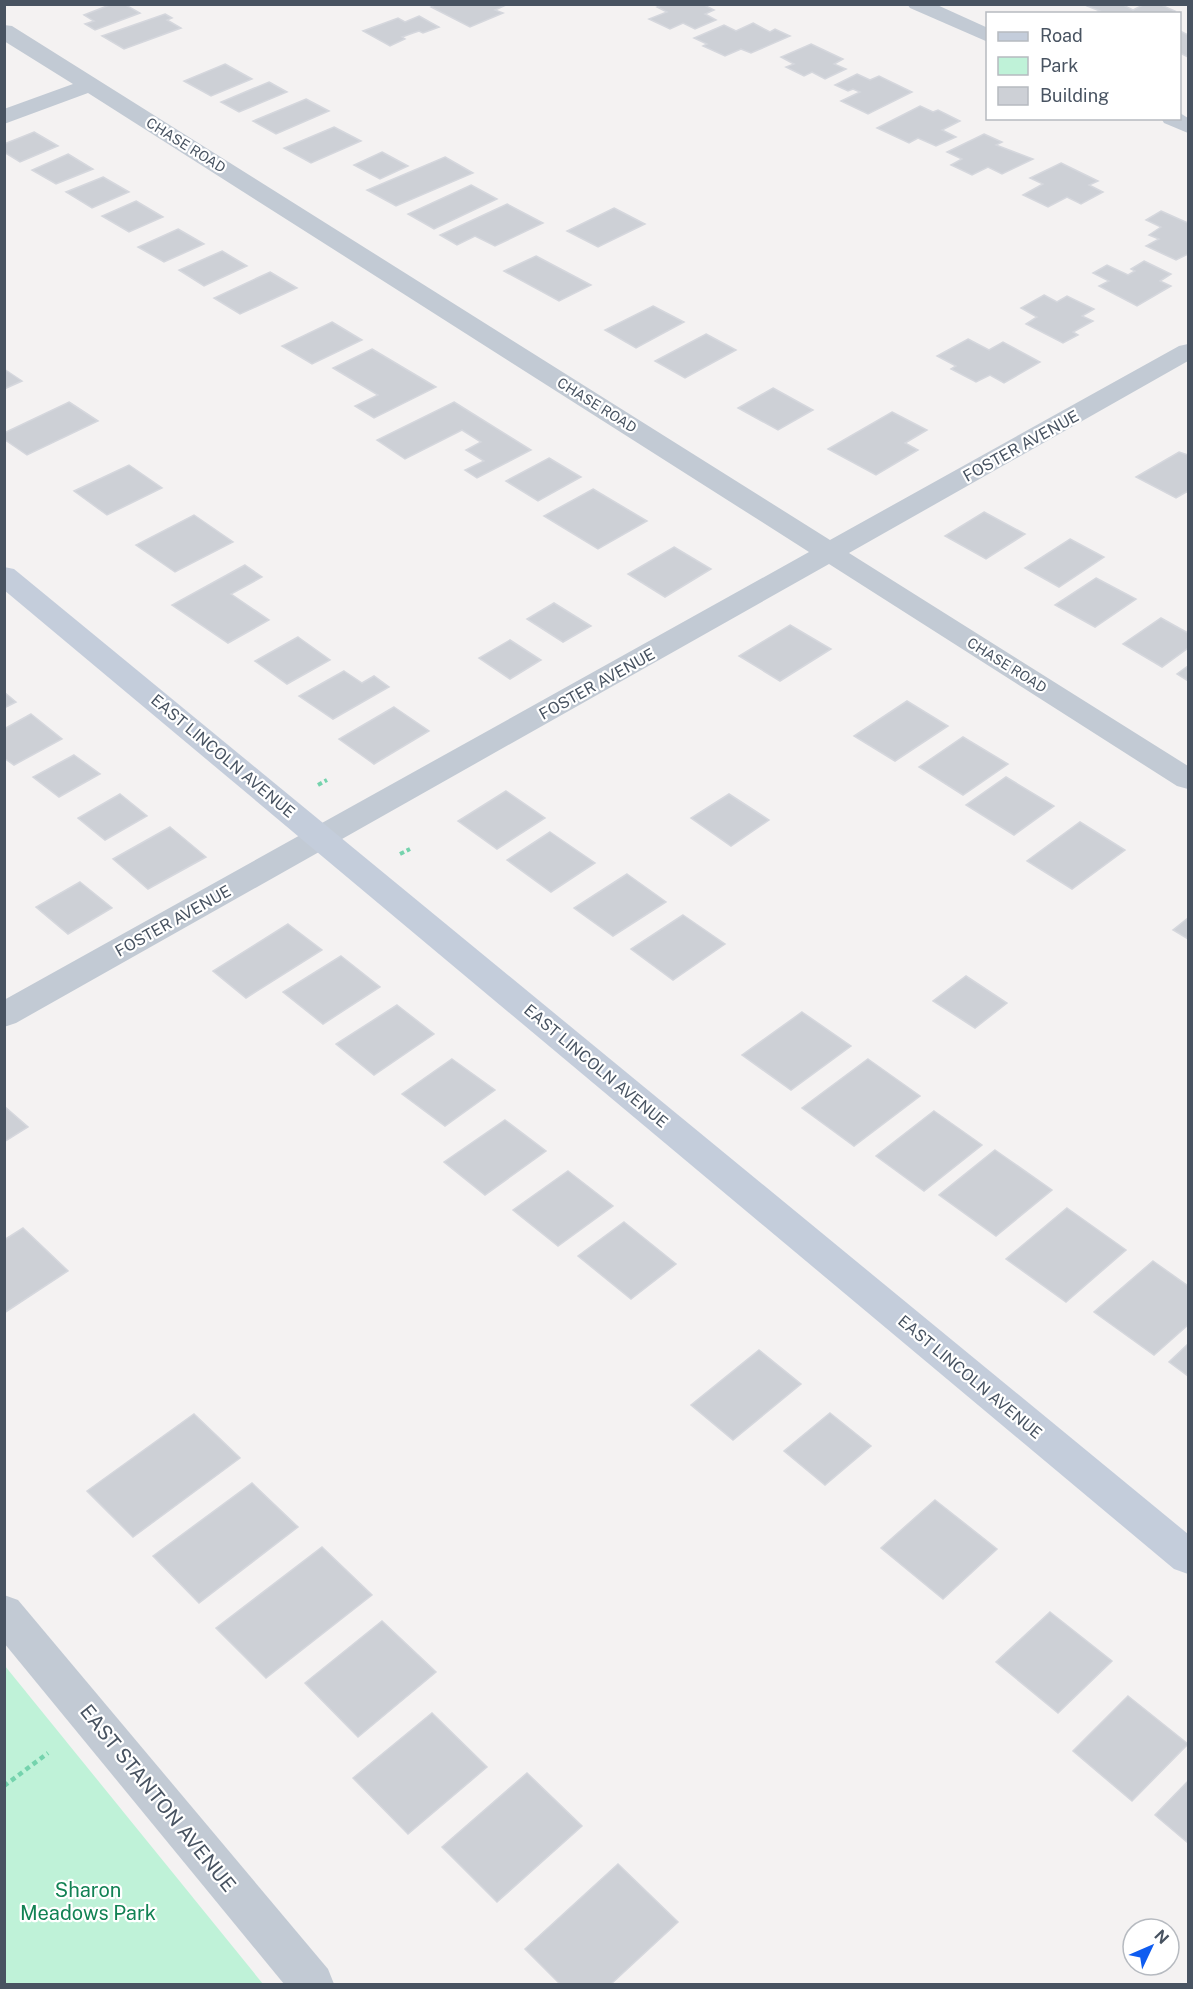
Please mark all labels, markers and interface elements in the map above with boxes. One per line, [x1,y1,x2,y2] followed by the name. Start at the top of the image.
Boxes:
[986,12,1181,120] legend
[1040,25,1083,46] text: Road
[1040,55,1078,76] text: Park
[1040,85,1109,106] text: Building
[143,114,229,176] street label: CHASE ROAD
[554,374,640,436] street label: CHASE ROAD
[960,406,1082,486] street label: FOSTER AVENUE
[964,634,1050,696] street label: CHASE ROAD
[536,644,658,724] street label: FOSTER AVENUE
[147,690,299,822] street label: EAST LINCOLN AVENUE
[112,881,234,961] street label: FOSTER AVENUE
[520,1000,672,1132] street label: EAST LINCOLN AVENUE
[894,1311,1046,1443] street label: EAST LINCOLN AVENUE
[75,1699,241,1897] street label: EAST STANTON AVENUE
[20,1878,156,1925] park label: Sharon Meadows Park
[1121,1917,1181,1977] north arrow
[1150,1926,1173,1948] text: N

